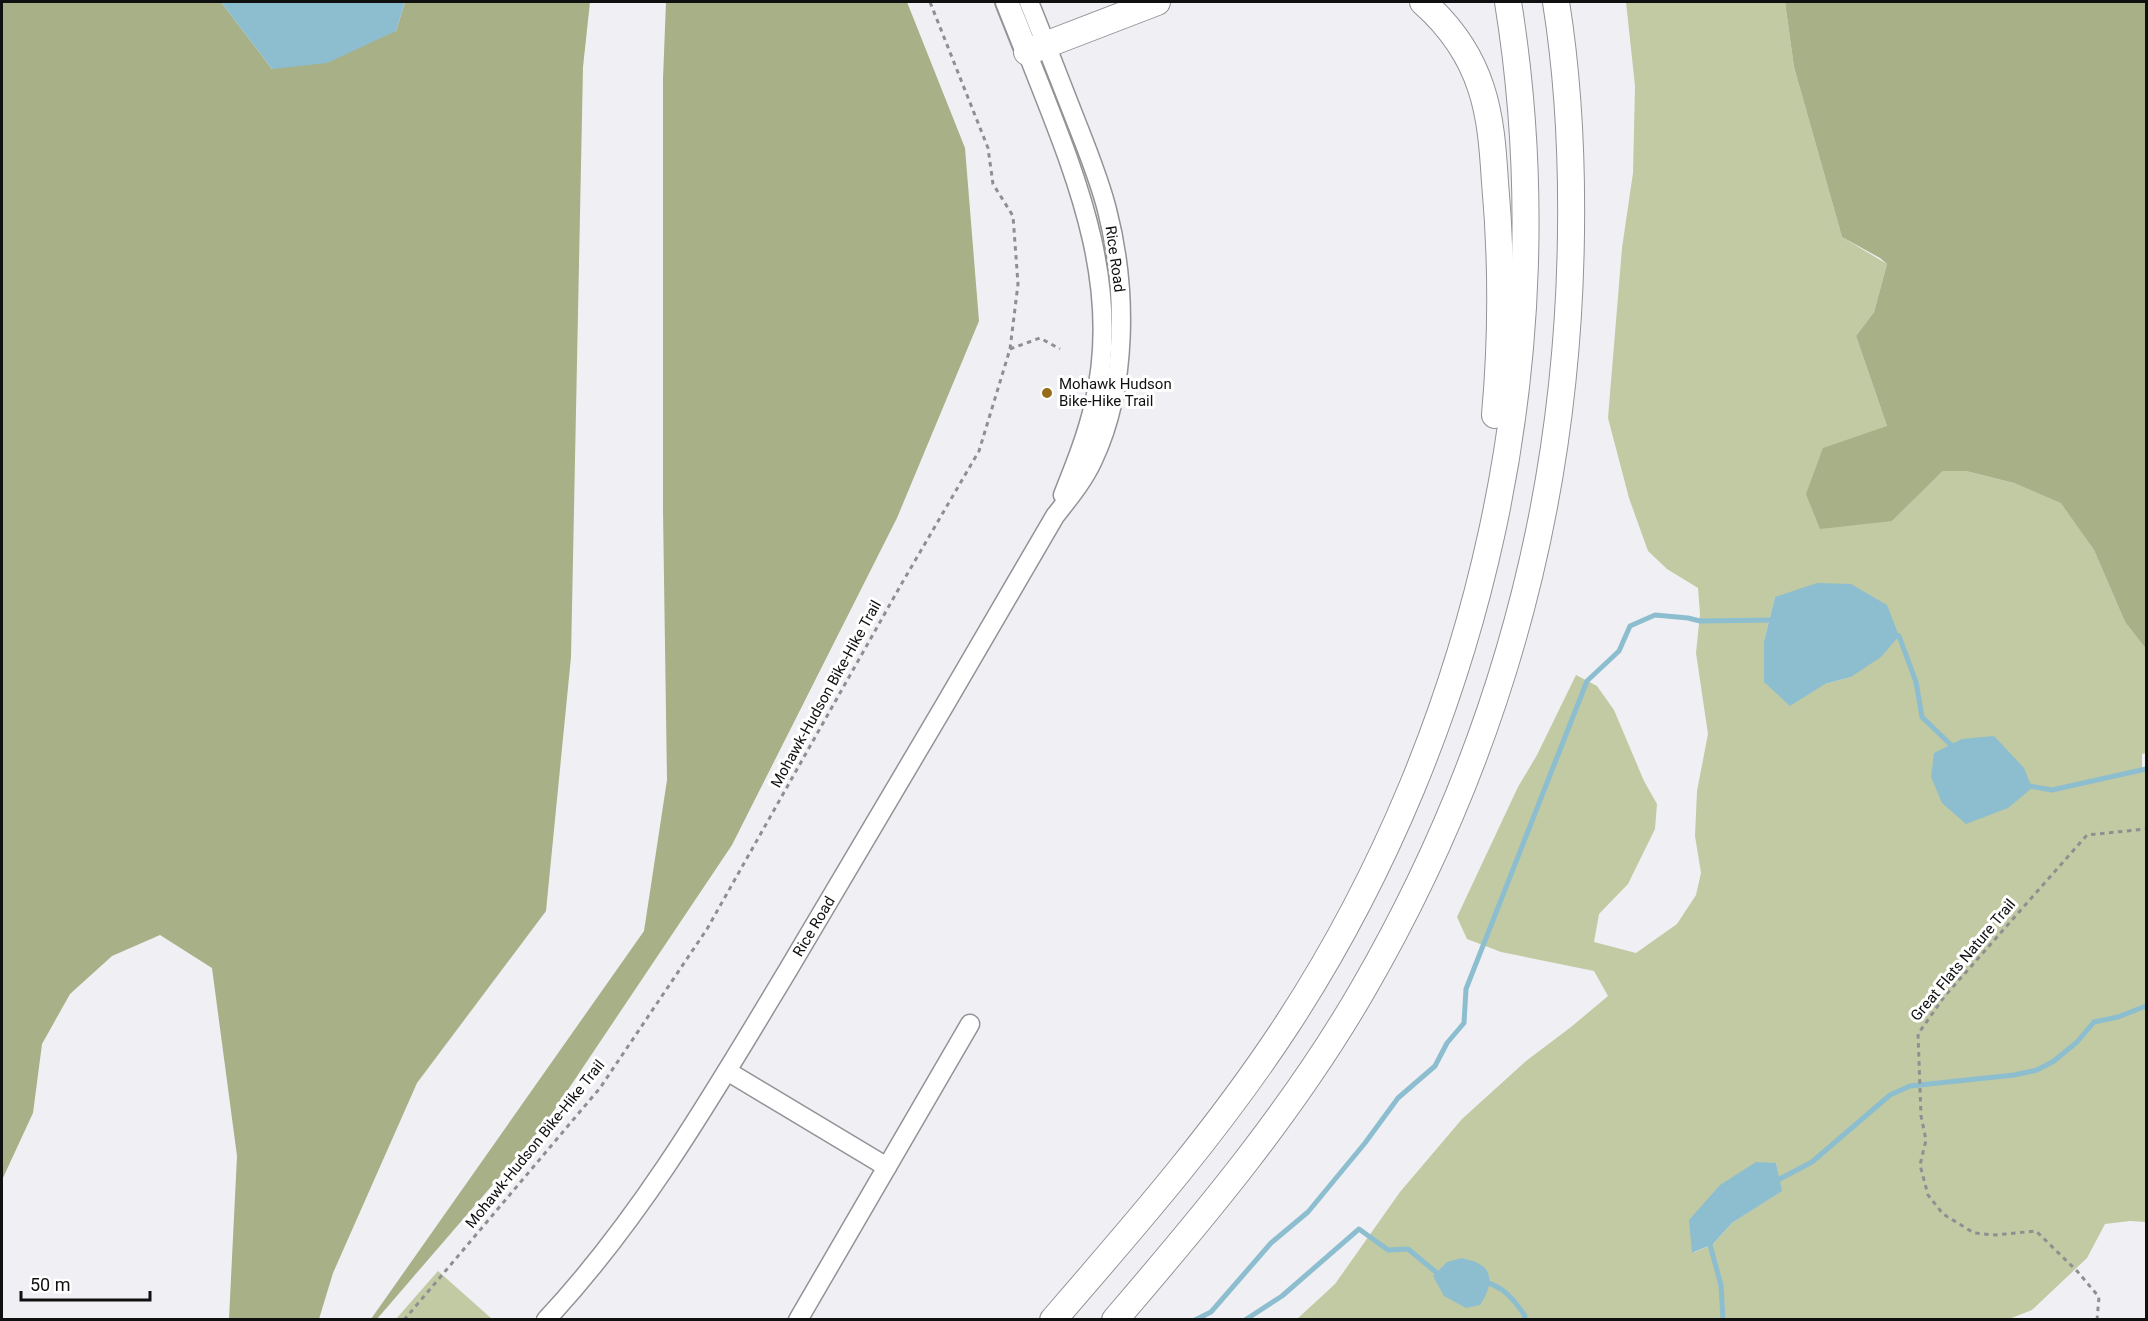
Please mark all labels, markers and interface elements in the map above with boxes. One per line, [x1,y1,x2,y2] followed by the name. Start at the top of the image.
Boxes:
[1101,225,1129,293] street label: Rice Road
[1059,375,1172,410] place label: Mohawk Hudson Bike-Hike Trail
[1040,386,1054,400] marker: Mohawk Hudson Bike-Hike Trail
[767,597,885,791] street label: Mohawk-Hudson Bike-Hike Trail
[789,893,839,960] street label: Rice Road
[1907,895,2019,1025] street label: Great Flats Nature Trail
[462,1056,608,1232] street label: Mohawk-Hudson Bike-Hike Trail
[21,1264,150,1302] scale bar
[30,1274,70,1295] text: 50 m

